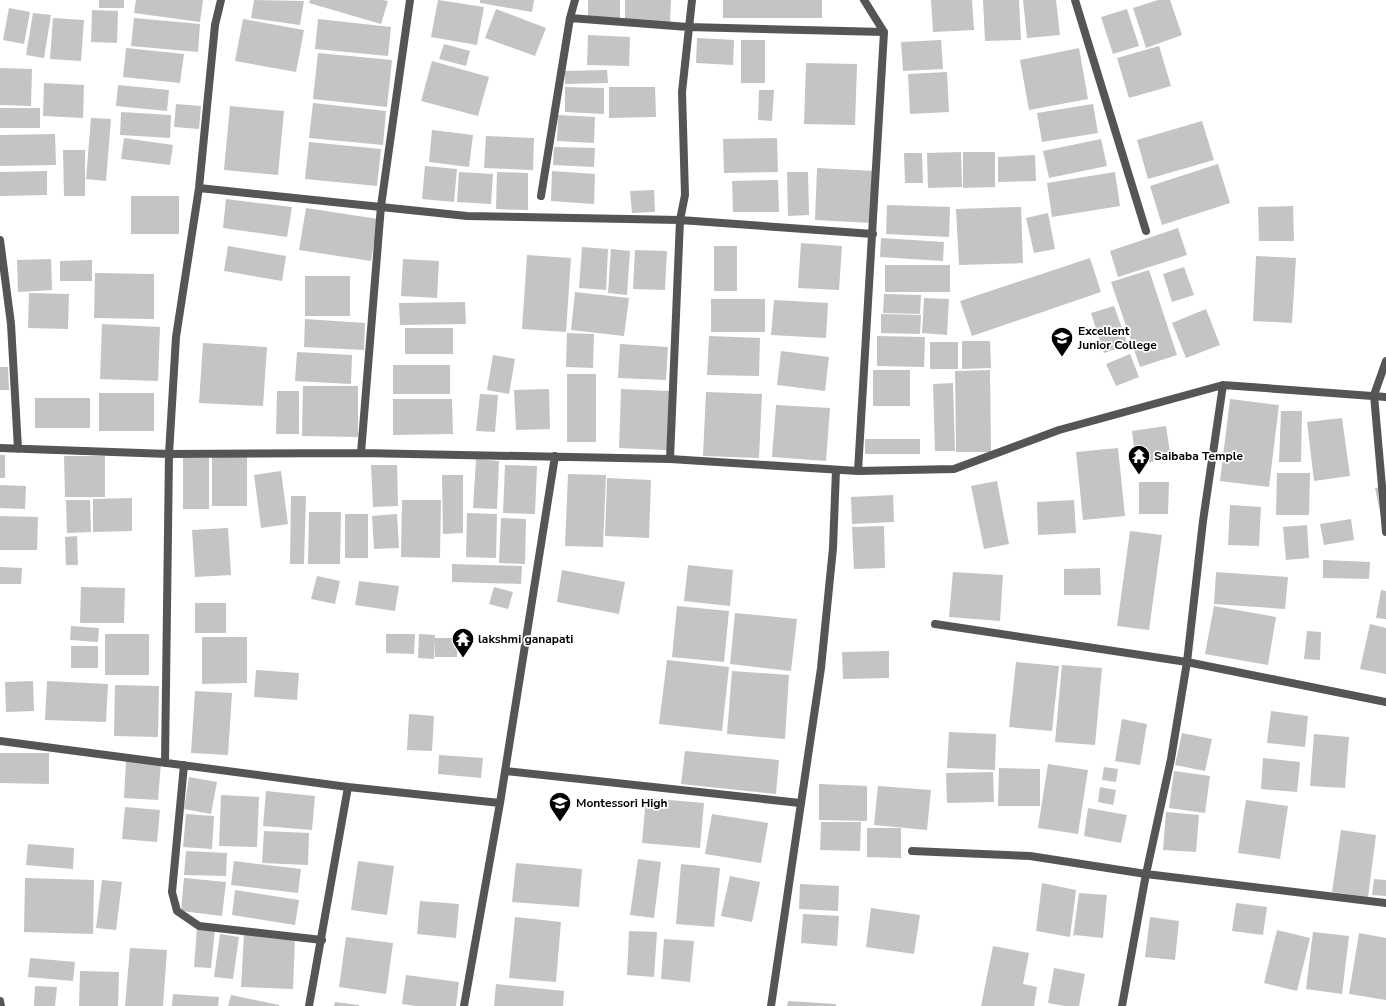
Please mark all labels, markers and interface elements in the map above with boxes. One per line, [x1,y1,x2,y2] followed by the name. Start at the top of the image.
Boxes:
[1077,323,1157,353] place label: Excellent Junior College
[1049,325,1075,358] school or university icon: Excellent Junior College
[1126,443,1152,476] temple icon: Saibaba Temple
[1154,448,1243,464] place label: Saibaba Temple
[450,626,476,659] temple icon: lakshmi ganapati
[478,631,573,647] place label: lakshmi ganapati
[547,790,573,823] school or university icon: Montessori High
[576,795,668,811] place label: Montessori High

